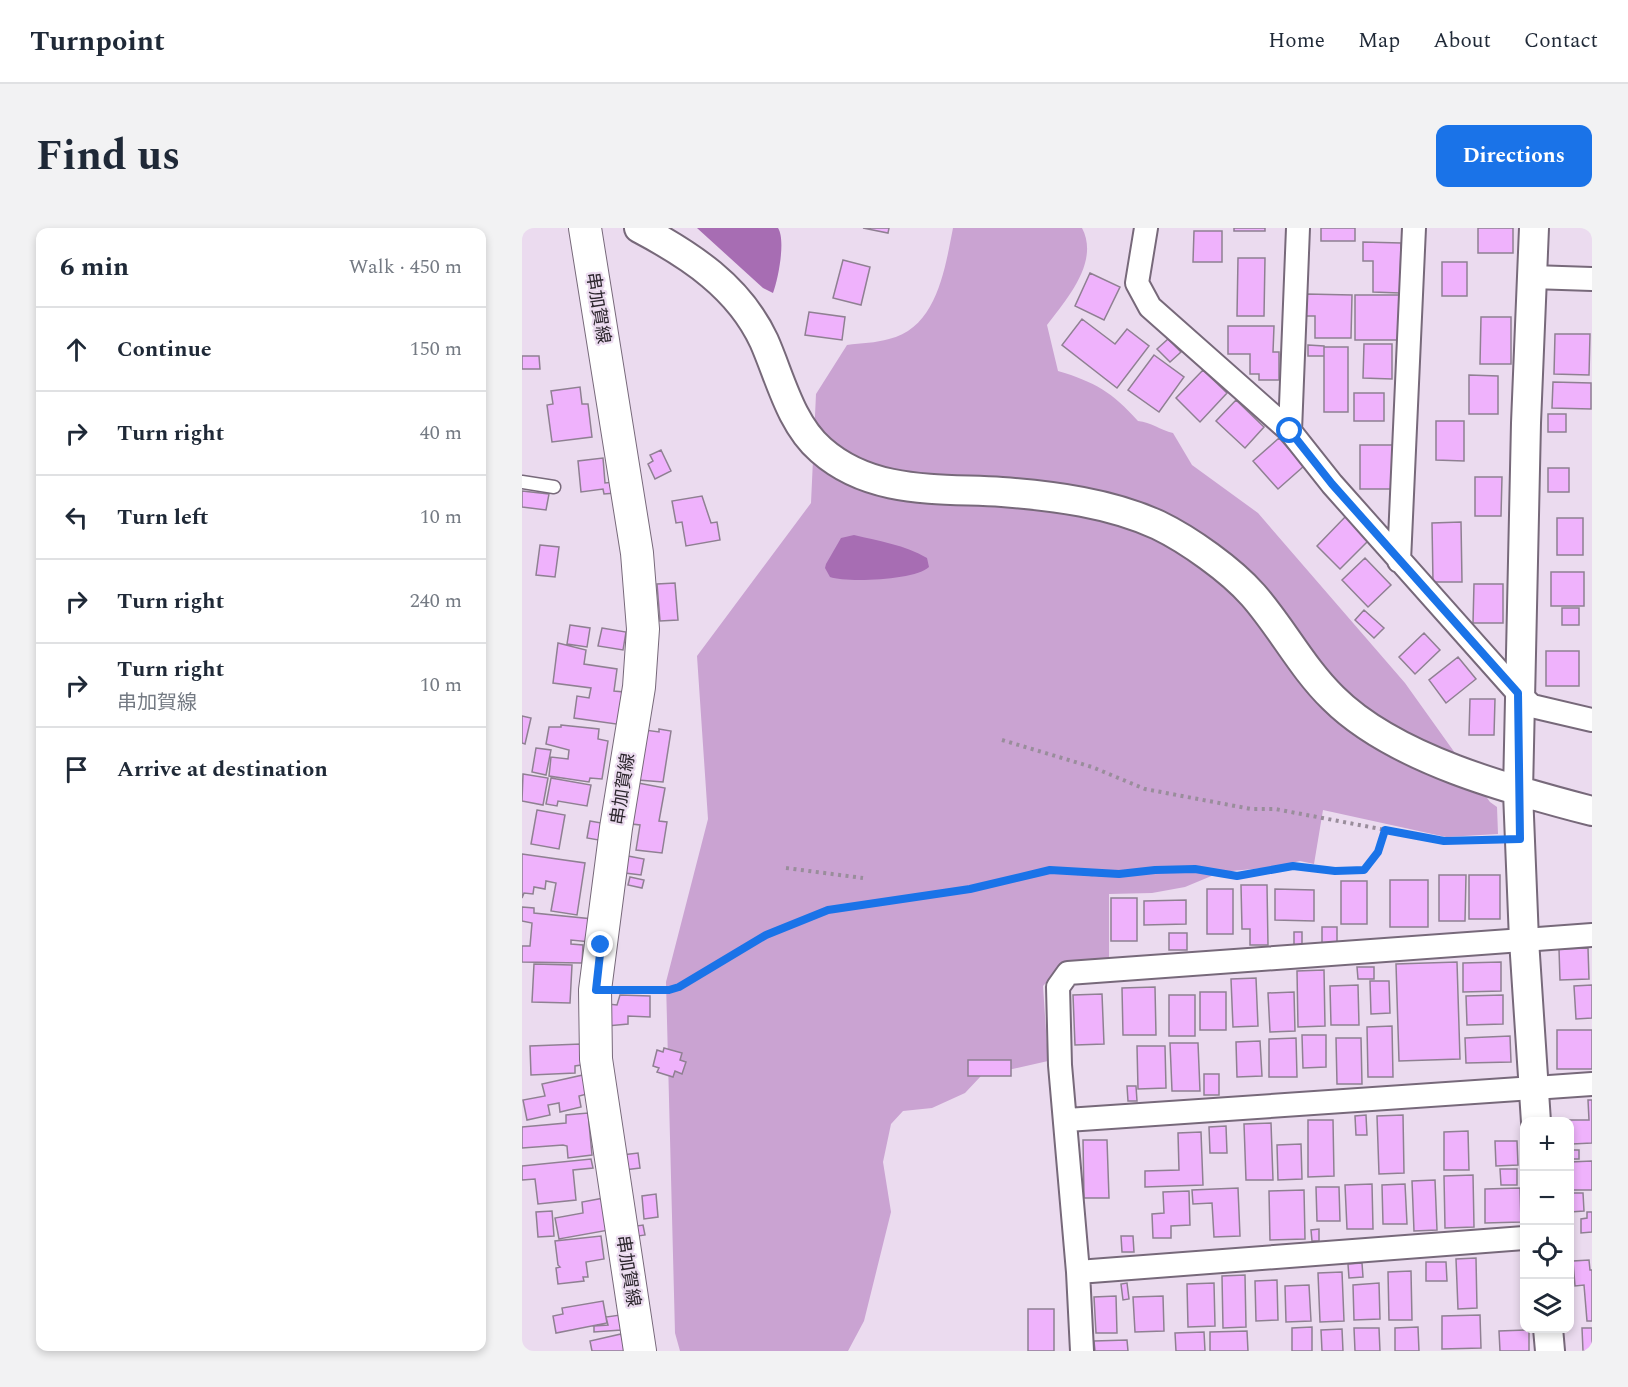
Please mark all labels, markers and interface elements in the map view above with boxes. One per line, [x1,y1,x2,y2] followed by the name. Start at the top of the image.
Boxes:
[30,20,165,63] text: Turnpoint
[1268,25,1325,57] text: Home
[1358,25,1400,57] text: Map
[1433,25,1491,57] text: About
[1524,25,1598,57] text: Contact
[36,125,180,188] text: Find us
[1436,125,1592,187] button: Directions
[60,247,129,287] text: 6 min
[349,252,462,282] text: Walk · 450 m
[579,270,617,346] street label: 串加賀線
[60,333,93,366] icon: ahead
[117,333,212,366] text: Continue
[410,334,462,364] text: 150 m
[60,417,93,450] icon: right
[117,417,224,450] text: Turn right
[1276,417,1302,443] route start
[420,418,462,448] text: 40 m
[60,501,93,534] icon: left
[117,501,209,534] text: Turn left
[420,502,462,532] text: 10 m
[60,585,93,618] icon: right
[117,585,224,618] text: Turn right
[410,586,462,616] text: 240 m
[117,653,224,686] text: Turn right
[60,669,93,702] icon: right
[420,670,462,700] text: 10 m
[117,688,197,718] text: 串加賀線
[604,751,642,827] street label: 串加賀線
[60,753,93,786] icon: arrive
[117,753,328,786] text: Arrive at destination
[587,931,613,957] route end
[1520,1117,1574,1333] map controls
[1520,1117,1574,1171] button: +
[1520,1171,1574,1225] button: −
[1520,1225,1574,1279] button: locate
[609,1233,647,1309] street label: 串加賀線
[1520,1279,1574,1333] button: layers

